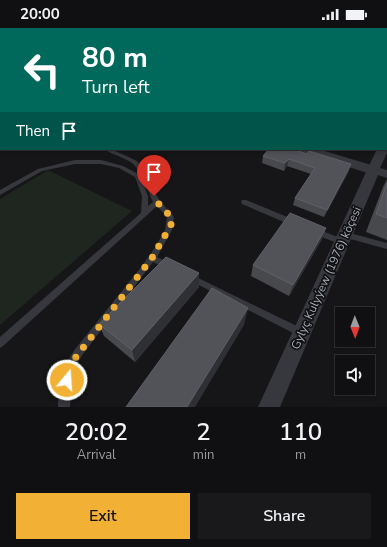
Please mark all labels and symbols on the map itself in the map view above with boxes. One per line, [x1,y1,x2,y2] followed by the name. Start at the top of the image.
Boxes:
[137,155,171,196] pin
[287,204,365,352] street label: Gylyç Kulyýew (1976) köçesi
[335,307,375,347] north arrow
[46,359,88,401] position arrow

